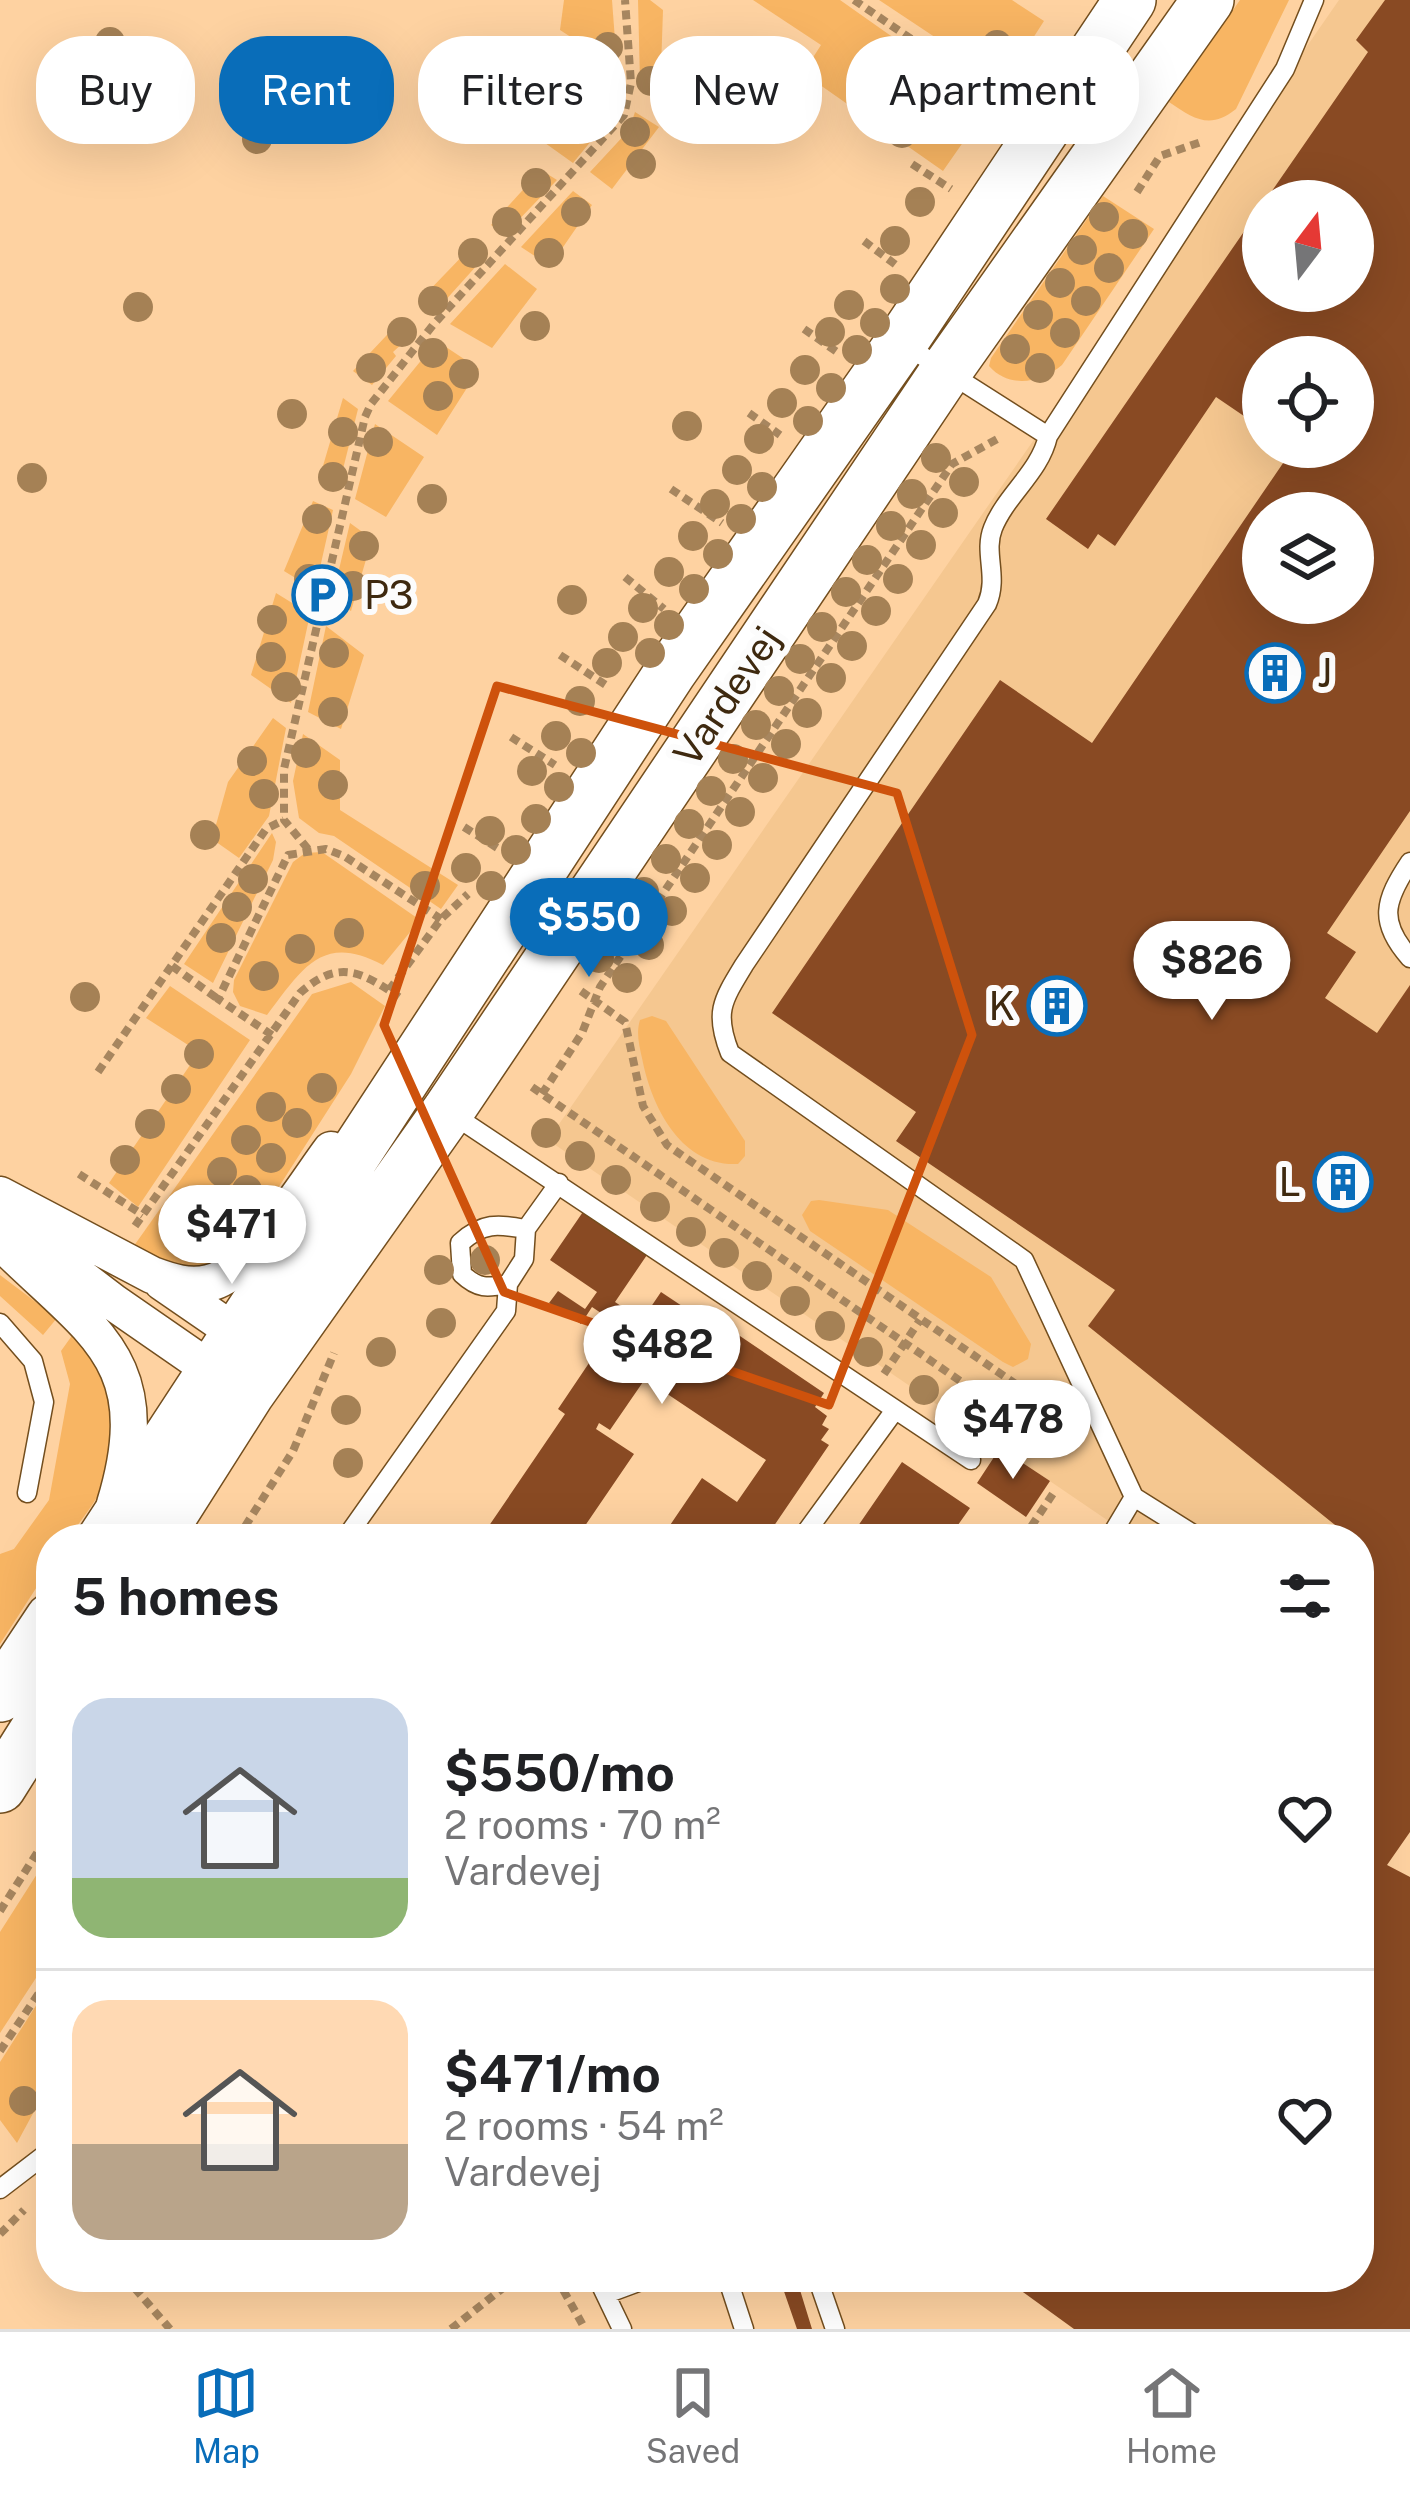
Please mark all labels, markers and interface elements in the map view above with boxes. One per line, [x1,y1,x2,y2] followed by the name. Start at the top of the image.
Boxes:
[36,36,195,144] chip: Buy
[219,36,394,144] chip: Rent
[418,36,626,144] chip: Filters
[650,36,822,144] chip: New
[846,36,1139,144] chip: Apartment
[1242,180,1374,312] north arrow
[1242,180,1374,624] map controls
[1242,336,1374,468] button: locate
[1242,492,1374,624] button: layers
[291,564,353,626] parking icon: P3
[364,572,413,618] place label: P3
[664,618,790,774] street label: Vardevej
[1244,642,1306,704] building icon: J
[1317,650,1332,696] place label: J
[518,878,660,980] pin: $550
[537,894,641,940] text: $550
[1141,921,1283,1023] pin: $826
[1160,937,1264,983] text: $826
[1026,975,1088,1037] building icon: K
[988,983,1015,1029] place label: K
[1312,1151,1374,1213] building icon: L
[1278,1159,1301,1205] place label: L
[161,1185,303,1287] pin: $471
[185,1201,279,1247] text: $471
[591,1305,733,1407] pin: $482
[610,1321,714,1367] text: $482
[942,1380,1084,1482] pin: $478
[962,1396,1064,1442] text: $478
[1272,1563,1338,1629] icon: filters
[72,1567,279,1626] text: 5 homes
[444,1743,675,1802] text: $550/mo
[168,1746,312,1890] icon: home
[1272,1785,1338,1851] icon: heart
[444,1802,721,1848] text: 2 rooms · 70 m²
[444,1848,602,1894] text: Vardevej
[444,2044,661,2103] text: $471/mo
[168,2048,312,2192] icon: home
[1272,2087,1338,2153] icon: heart
[444,2103,724,2149] text: 2 rooms · 54 m²
[444,2149,602,2195] text: Vardevej
[193,2360,260,2470] tab: Map
[646,2360,740,2470] tab: Saved
[1126,2360,1217,2470] tab: Home

